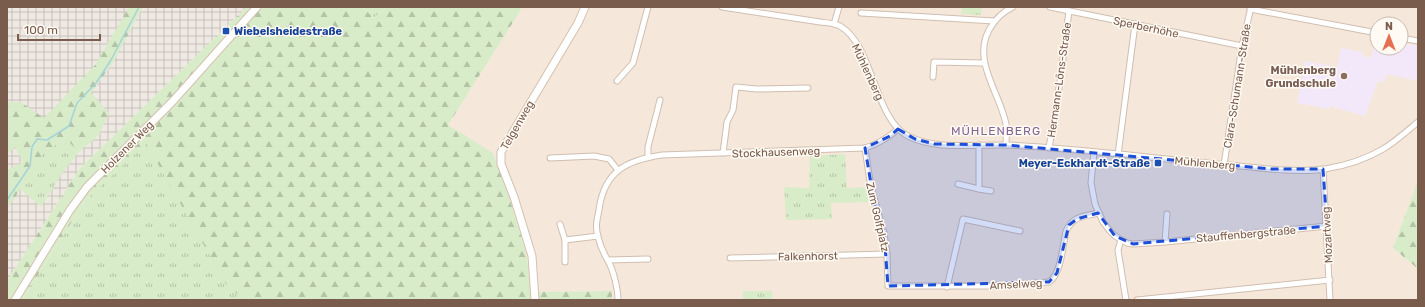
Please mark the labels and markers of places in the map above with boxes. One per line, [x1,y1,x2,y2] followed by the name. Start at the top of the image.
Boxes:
[234,25,342,38] place label: Wiebelsheidestraße
[221,26,231,36] marker: Wiebelsheidestraße
[1266,64,1336,90] place label: Mühlenberg Grundschule
[1339,71,1349,81] marker: Mühlenberg Grundschule
[1019,157,1150,170] place label: Meyer-Eckhardt-Straße
[1153,158,1163,168] marker: Meyer-Eckhardt-Straße

